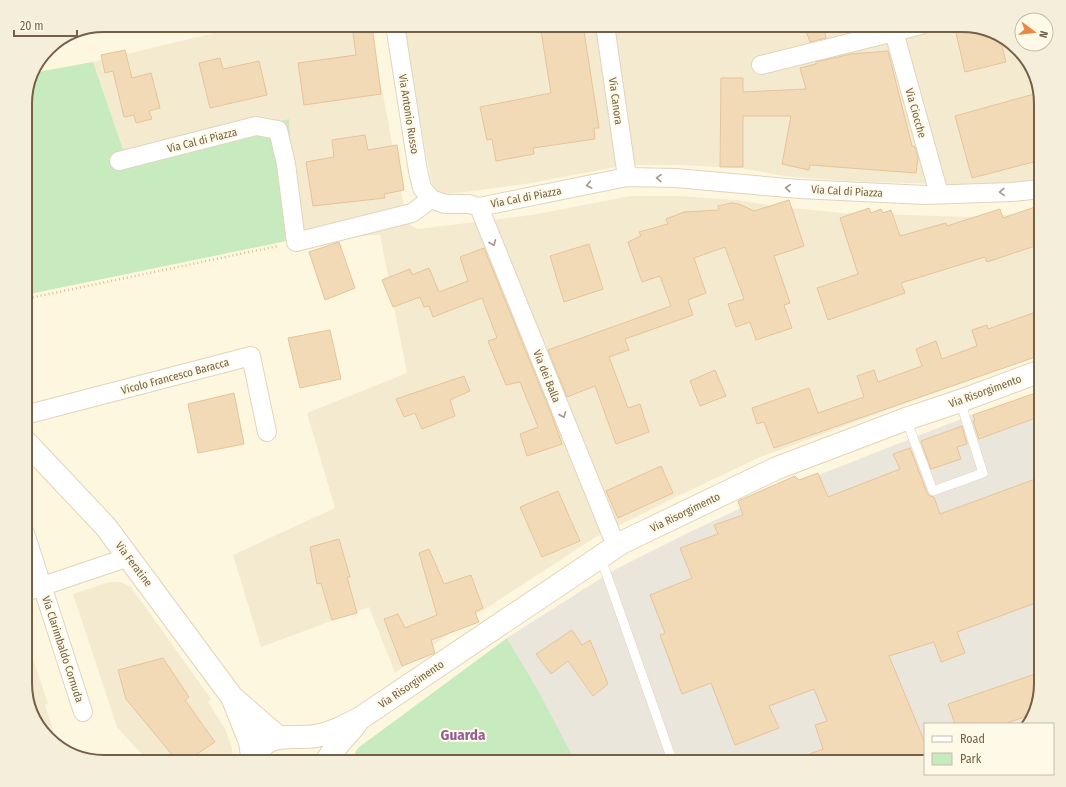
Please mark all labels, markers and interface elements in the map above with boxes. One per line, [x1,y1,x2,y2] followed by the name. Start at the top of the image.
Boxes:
[14,12,77,38] scale bar
[1014,12,1054,52] north arrow
[20,19,44,33] text: 20 m
[1036,30,1050,39] text: N
[396,73,421,155] street label: Via Antonio Russo
[606,77,625,126] street label: Via Canora
[902,87,929,139] street label: Via Ciocche
[166,126,238,155] street label: Via Cal di Piazza
[656,174,662,182] one-way arrow
[586,180,592,189] one-way arrow
[811,183,883,200] street label: Via Cal di Piazza
[490,184,563,211] street label: Via Cal di Piazza
[785,184,791,193] one-way arrow
[999,188,1005,196] one-way arrow
[489,239,497,246] one-way arrow
[530,348,563,404] street label: Via dei Balla
[120,356,231,397] street label: Vicolo Francesco Baracca
[947,372,1023,411] street label: Via Risorgimento
[558,412,566,419] one-way arrow
[648,490,722,535] street label: Via Risorgimento
[113,539,155,589] street label: Via Feratine
[39,594,86,704] street label: Via Clarimbaldo Cornuda
[376,658,447,711] street label: Via Risorgimento
[924,723,1054,775] legend
[441,726,486,744] district label: Guarda
[960,732,985,746] text: Road
[960,752,982,766] text: Park

